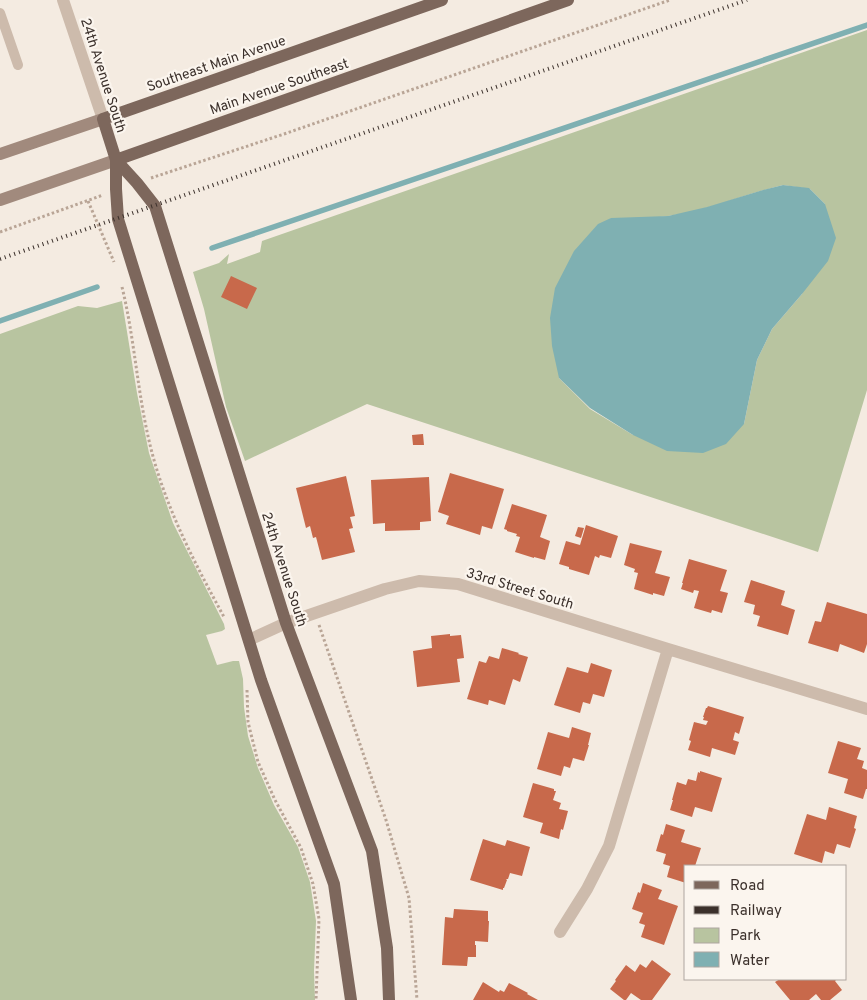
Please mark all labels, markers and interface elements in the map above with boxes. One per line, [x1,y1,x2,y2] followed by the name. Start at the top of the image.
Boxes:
[76,16,129,135] street label: 24th Avenue South
[145,33,288,96] street label: Southeast Main Avenue
[208,56,351,119] street label: Main Avenue Southeast
[257,510,310,629] street label: 24th Avenue South
[464,565,575,614] street label: 33rd Street South
[684,865,847,980] legend
[730,877,765,896] text: Road
[730,902,782,921] text: Railway
[730,927,761,946] text: Park
[730,952,770,971] text: Water

